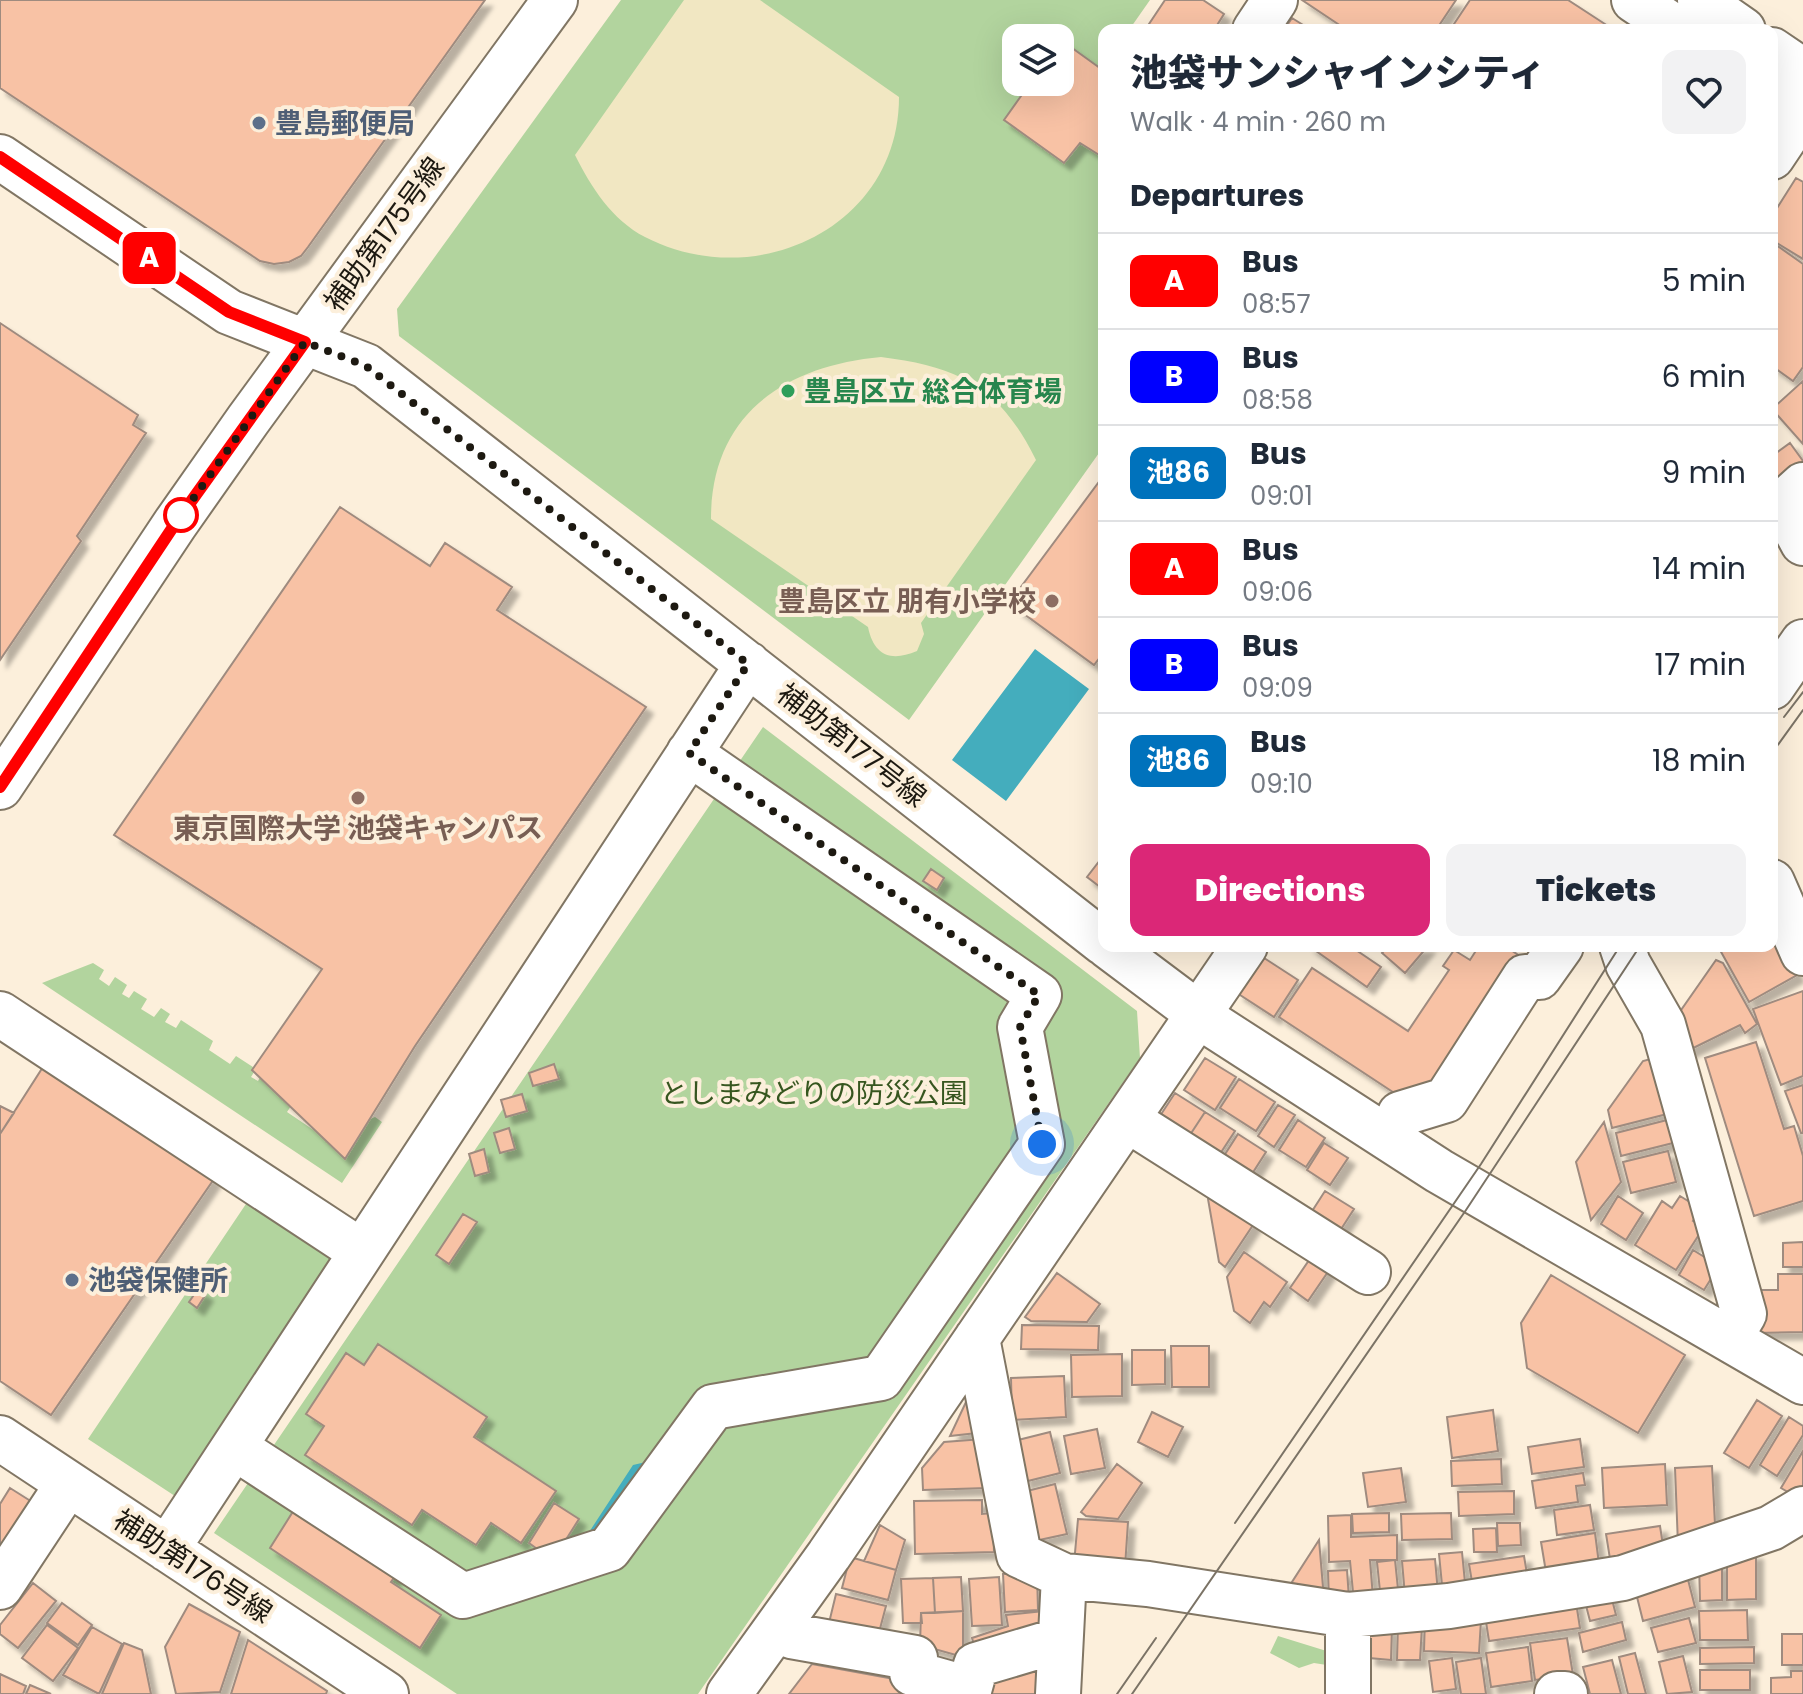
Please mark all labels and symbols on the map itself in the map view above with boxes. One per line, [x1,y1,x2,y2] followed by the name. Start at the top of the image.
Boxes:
[275,104,415,143] place label: 豊島郵便局
[250,114,268,132] marker: 豊島郵便局
[315,149,454,319] street label: 補助第175号線
[123,232,175,284] line badge: A
[804,372,1062,411] place label: 豊島区立 総合体育場
[779,382,797,400] marker: 豊島区立 総合体育場
[164,498,198,532] unlabelled marker
[778,582,1036,621] place label: 豊島区立 朋有小学校
[1043,592,1061,610] marker: 豊島区立 朋有小学校
[769,675,934,816] street label: 補助第177号線
[349,789,367,807] marker: 東京国際大学 池袋キャンパス
[173,809,543,848] place label: 東京国際大学 池袋キャンパス
[660,1074,968,1113] park label: としまみどりの防災公園
[1022,1124,1062,1164] your location
[88,1261,228,1300] place label: 池袋保健所
[63,1271,81,1289] marker: 池袋保健所
[106,1500,280,1632] street label: 補助第176号線

